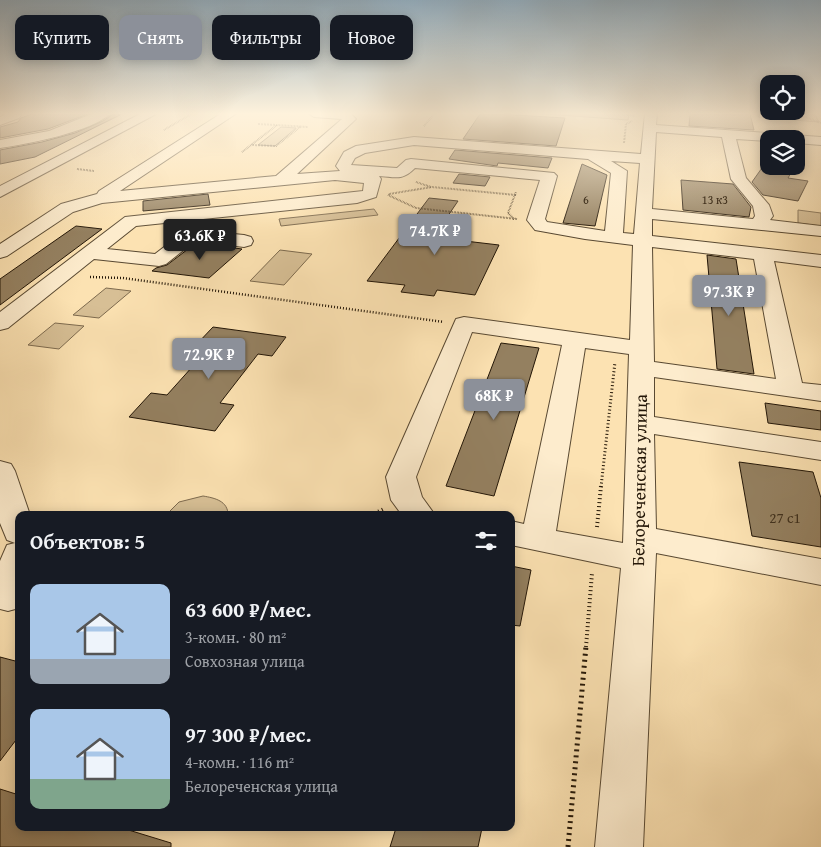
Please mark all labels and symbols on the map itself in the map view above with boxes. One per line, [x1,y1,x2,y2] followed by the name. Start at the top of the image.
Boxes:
[583,191,589,208] house number: 6
[702,191,728,208] house number: 13 к3
[389,214,481,256] pin: 74.7K ₽
[154,218,246,261] pin: 63.6K ₽
[683,274,775,317] pin: 97.3K ₽
[163,338,255,380] pin: 72.9K ₽
[459,378,529,421] pin: 68K ₽
[624,393,654,566] street label: Белореченская улица
[769,507,801,528] house number: 27 с1

